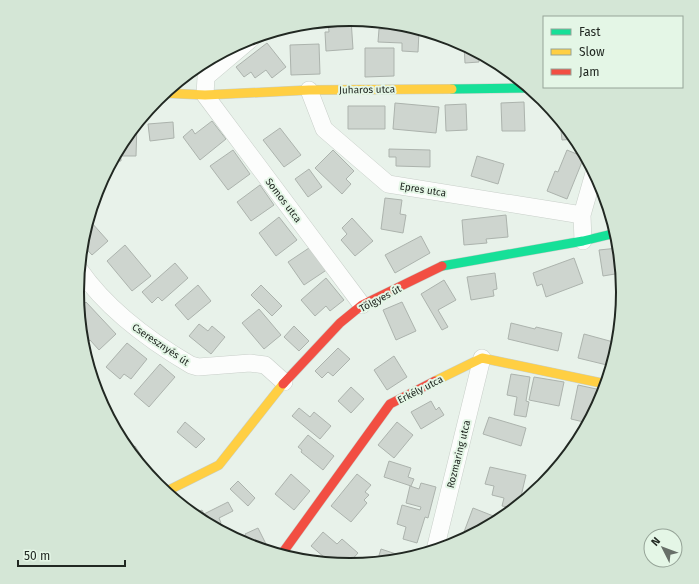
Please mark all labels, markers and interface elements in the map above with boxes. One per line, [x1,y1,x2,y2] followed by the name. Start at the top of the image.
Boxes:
[543,16,683,88] legend
[579,25,601,39] text: Fast
[579,45,605,59] text: Slow
[579,65,599,79] text: Jam
[339,84,395,96] street label: Juharos utca
[263,176,304,225] street label: Somos utca
[399,180,447,200] street label: Epres utca
[357,282,404,315] street label: Tölgyes út
[130,320,192,369] street label: Cseresznyés út
[396,373,445,406] street label: Erkély utca
[445,419,473,490] street label: Rozmaring utca
[643,528,683,568] north arrow
[649,535,663,549] text: N
[18,542,125,568] scale bar
[24,549,50,563] text: 50 m

